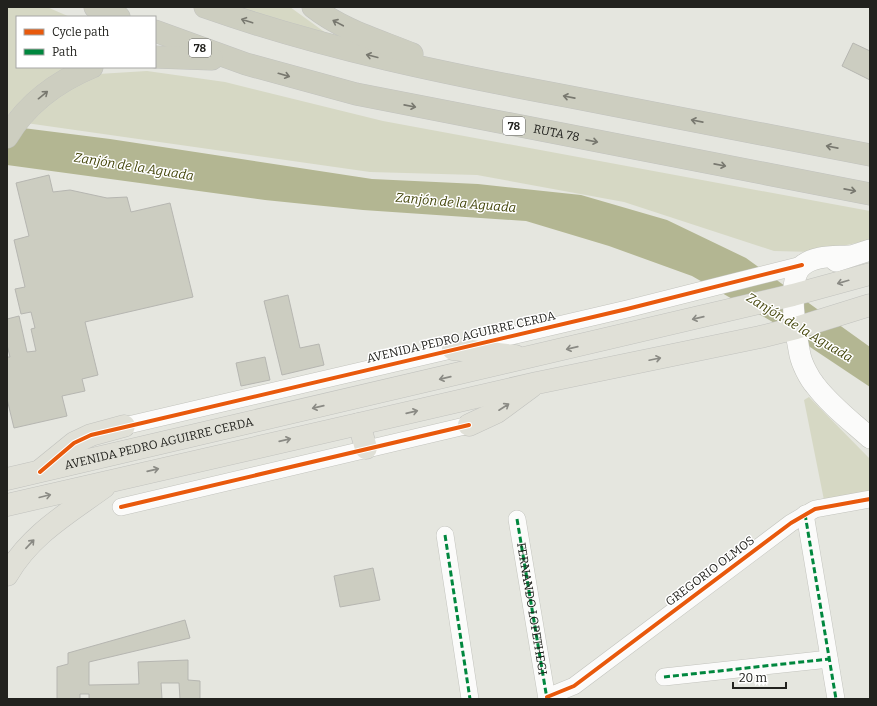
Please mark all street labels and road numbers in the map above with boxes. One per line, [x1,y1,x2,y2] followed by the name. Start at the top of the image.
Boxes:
[189,39,211,57] road number: 78
[503,117,525,135] road number: 78
[532,122,581,144] street label: RUTA 78
[365,308,557,366] street label: AVENIDA PEDRO AGUIRRE CERDA
[63,414,255,472] street label: AVENIDA PEDRO AGUIRRE CERDA
[663,533,757,609] street label: GREGORIO OLMOS
[514,541,550,676] street label: FERNANDO LOPETHEGI

